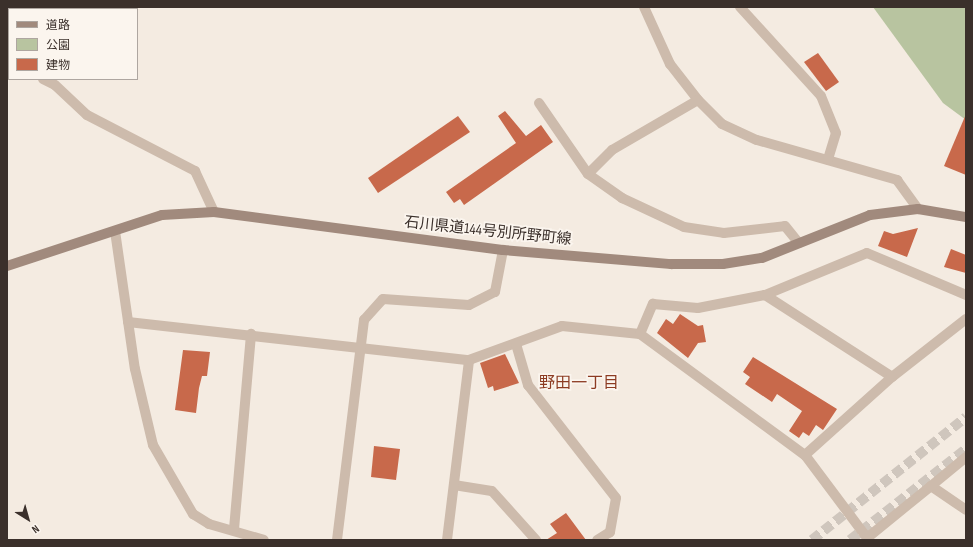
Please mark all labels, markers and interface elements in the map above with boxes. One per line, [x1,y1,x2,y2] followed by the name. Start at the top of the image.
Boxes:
[8,8,138,80] legend
[46,18,70,33] text: 道路
[46,38,70,53] text: 公園
[46,58,70,73] text: 建物
[404,213,572,249] street label: 石川県道144号別所野町線
[539,374,619,394] district label: 野田一丁目
[8,499,48,539] north arrow
[29,522,42,536] text: N

